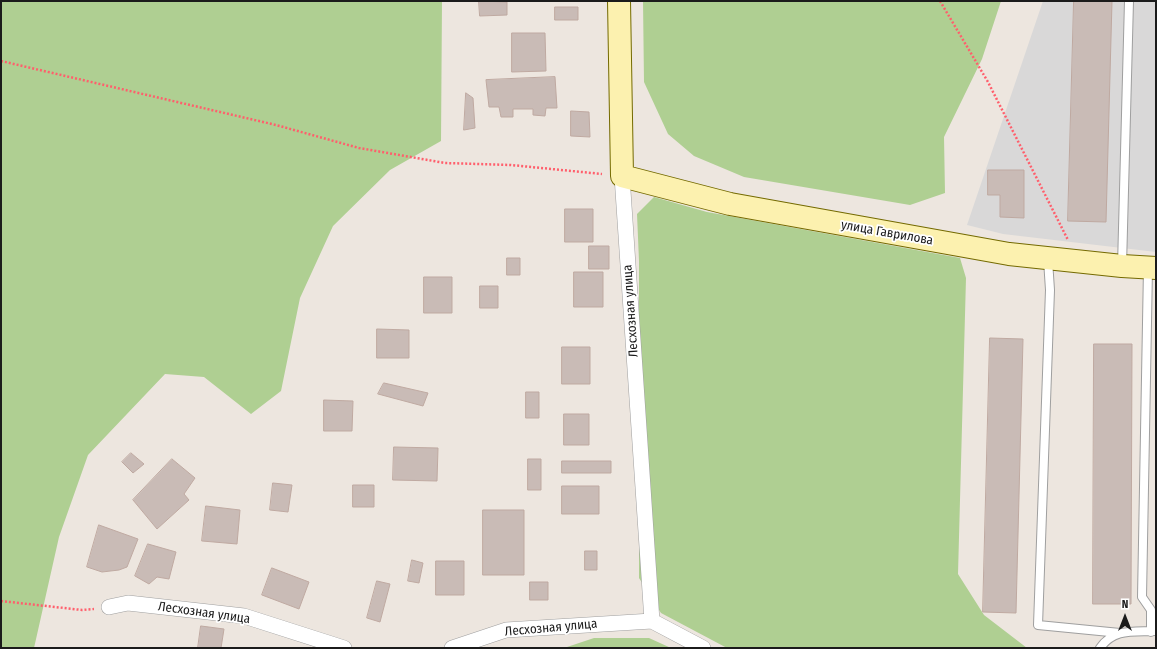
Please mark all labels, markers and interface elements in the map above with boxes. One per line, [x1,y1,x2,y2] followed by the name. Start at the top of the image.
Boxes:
[840,217,934,249] street label: улица Гаврилова
[620,264,642,358] street label: Лесхозная улица
[1105,597,1145,637] north arrow
[1122,598,1128,611] text: N
[157,599,251,627] street label: Лесхозная улица
[504,616,598,640] street label: Лесхозная улица

